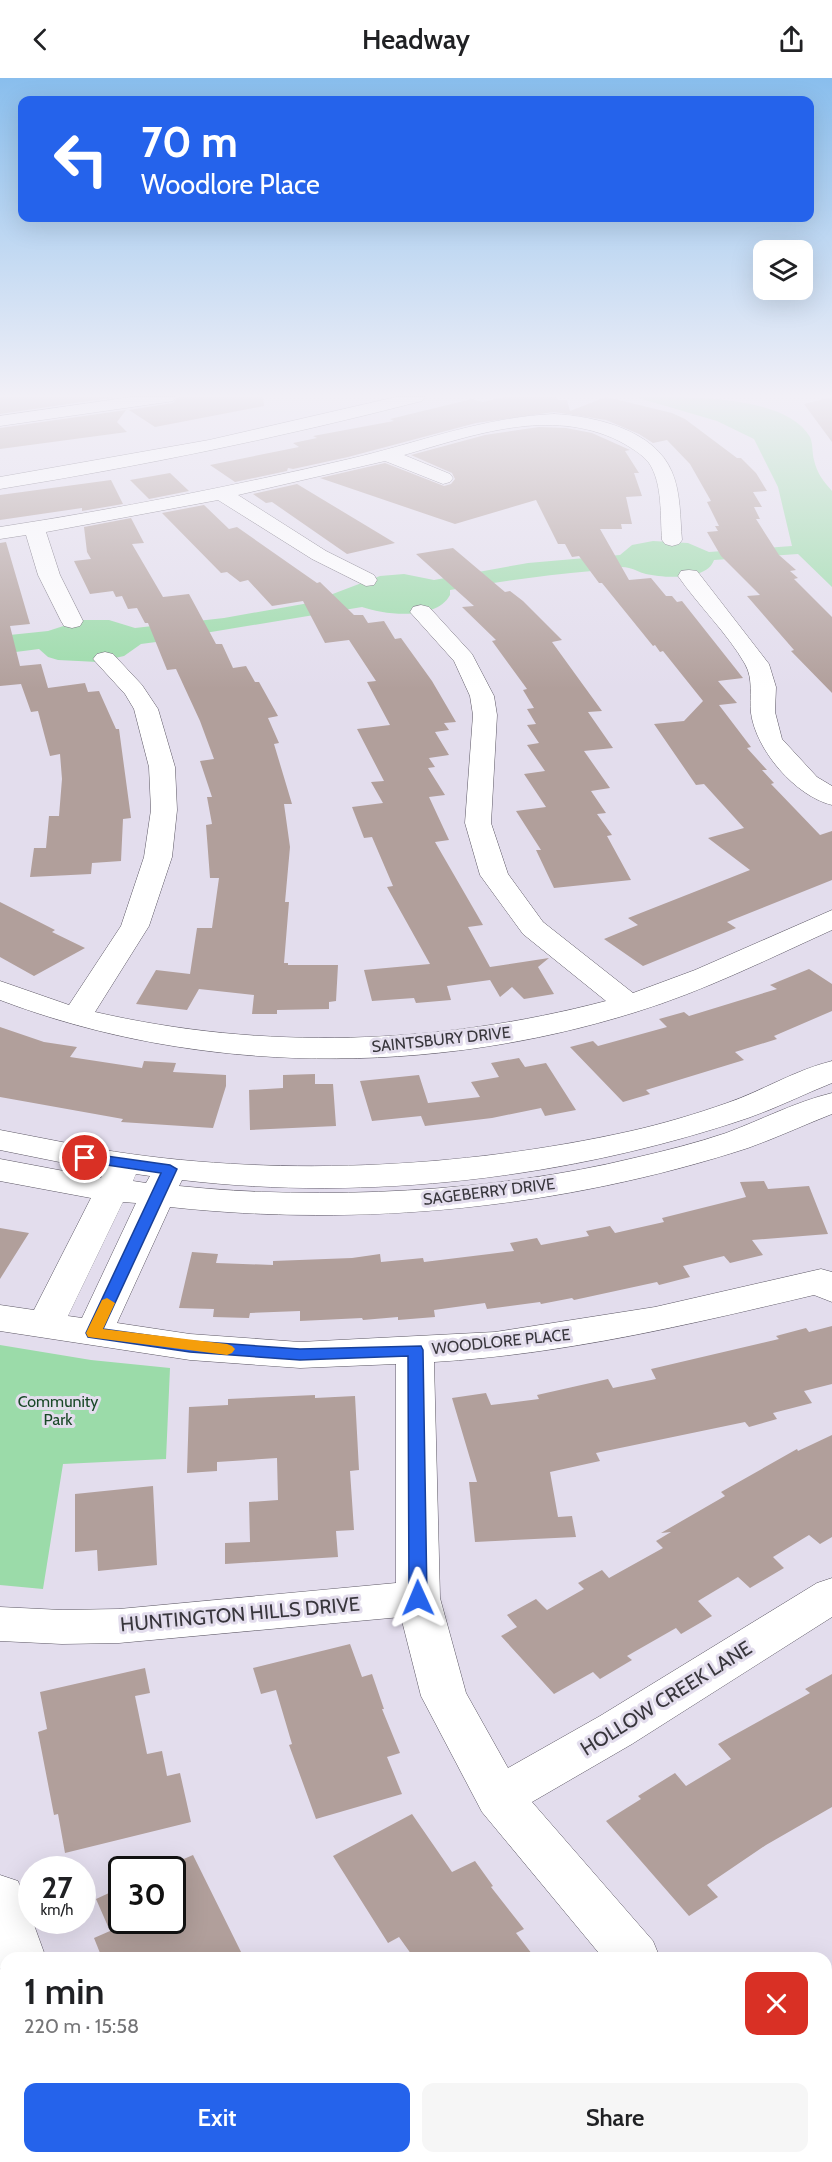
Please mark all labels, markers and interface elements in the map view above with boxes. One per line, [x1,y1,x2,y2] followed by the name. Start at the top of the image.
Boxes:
[24,23,57,56] icon: back
[362,23,470,56] text: Headway
[775,23,808,56] icon: share
[141,116,238,168] text: 70 m
[42,120,120,198] icon: left
[141,168,320,201] text: Woodlore Place
[753,240,813,300] map controls
[753,240,813,300] button: layers
[371,1023,512,1056] street label: SAINTSBURY DRIVE
[59,1132,110,1183] pin
[68,1141,101,1174] icon: arrive
[422,1174,556,1209] street label: SAGEBERRY DRIVE
[431,1325,571,1358] street label: WOODLORE PLACE
[18,1392,98,1429] park label: Community Park
[386,1566,450,1630] position arrow
[119,1592,361,1636] street label: HUNTINGTON HILLS DRIVE
[576,1635,756,1761] street label: HOLLOW CREEK LANE
[108,1856,186,1934] speed limit sign: 30
[41,1869,73,1906] text: 27
[41,1901,73,1919] text: km/h
[24,1969,104,2013] text: 1 min
[745,1972,808,2035] button: close
[24,2014,139,2038] text: 220 m · 15:58
[24,2083,410,2152] button: Exit
[422,2083,808,2152] button: Share

